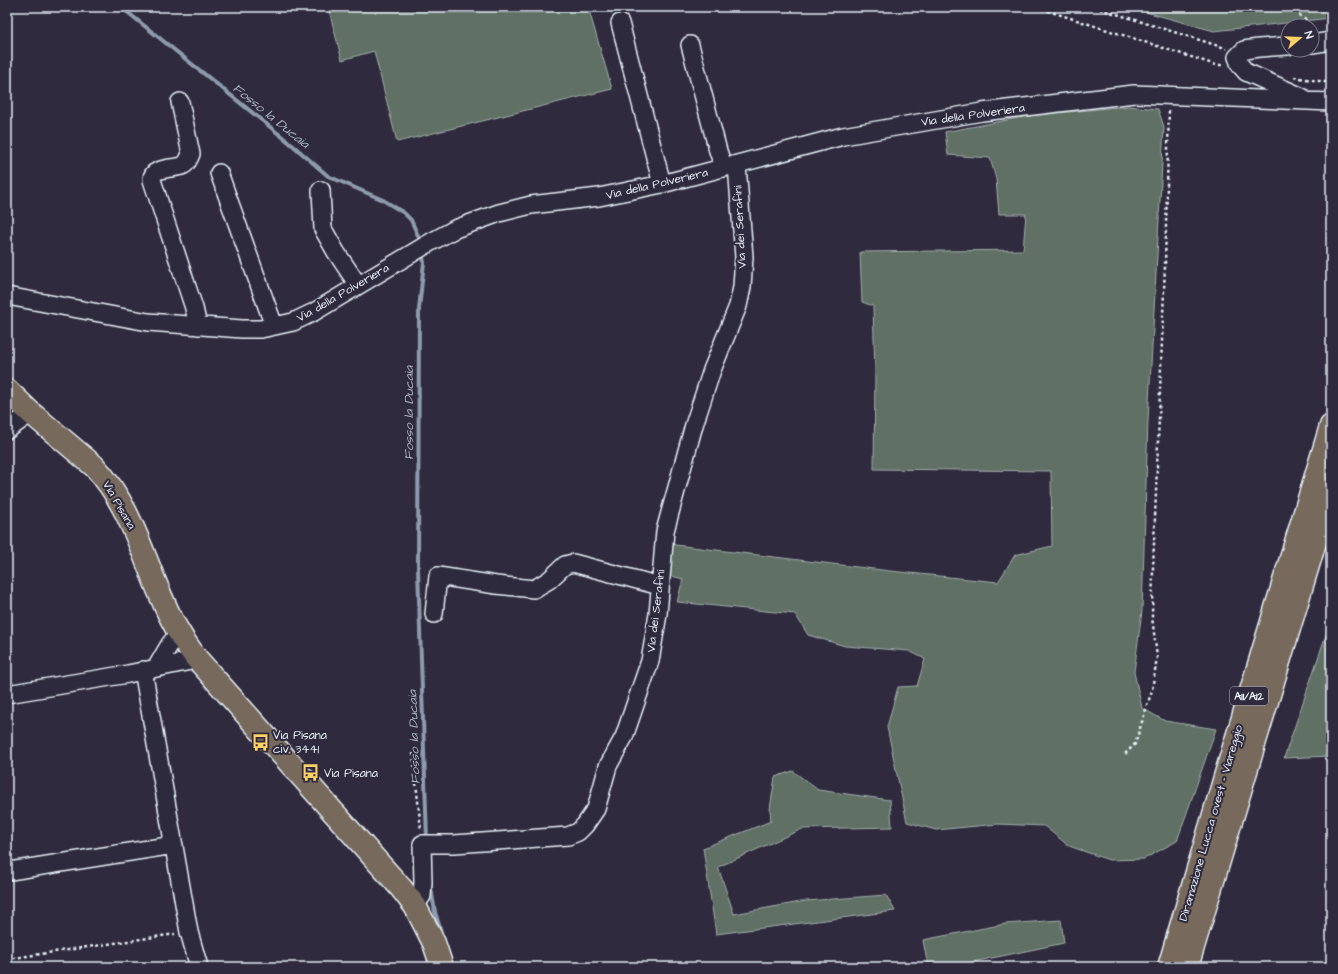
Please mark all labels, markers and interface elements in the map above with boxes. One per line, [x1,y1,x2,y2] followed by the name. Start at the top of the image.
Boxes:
[1280,18,1320,58] north arrow
[1301,29,1317,41] text: N
[229,79,314,154] water label: Fosso la Ducaia
[920,99,1026,131] street label: Via della Polveriera
[604,164,710,204] street label: Via della Polveriera
[729,185,751,269] street label: Via dei Serafini
[294,260,392,326] street label: Via della Polveriera
[400,365,418,460] water label: Fosso la Ducaia
[98,477,140,533] street label: Via Pisana
[642,568,670,653] street label: Via dei Serafini
[1230,687,1268,705] road number: A11/A12
[403,688,425,784] water label: Fosso la Ducaia
[1175,723,1248,923] street label: Diramazione Lucca ovest - Viareggio
[273,727,327,758] place label: Via Pisana civ. 3441
[250,732,270,752] bus stop icon: Via Pisana civ. 3441
[301,763,321,783] bus stop icon: Via Pisana
[324,765,378,782] place label: Via Pisana

